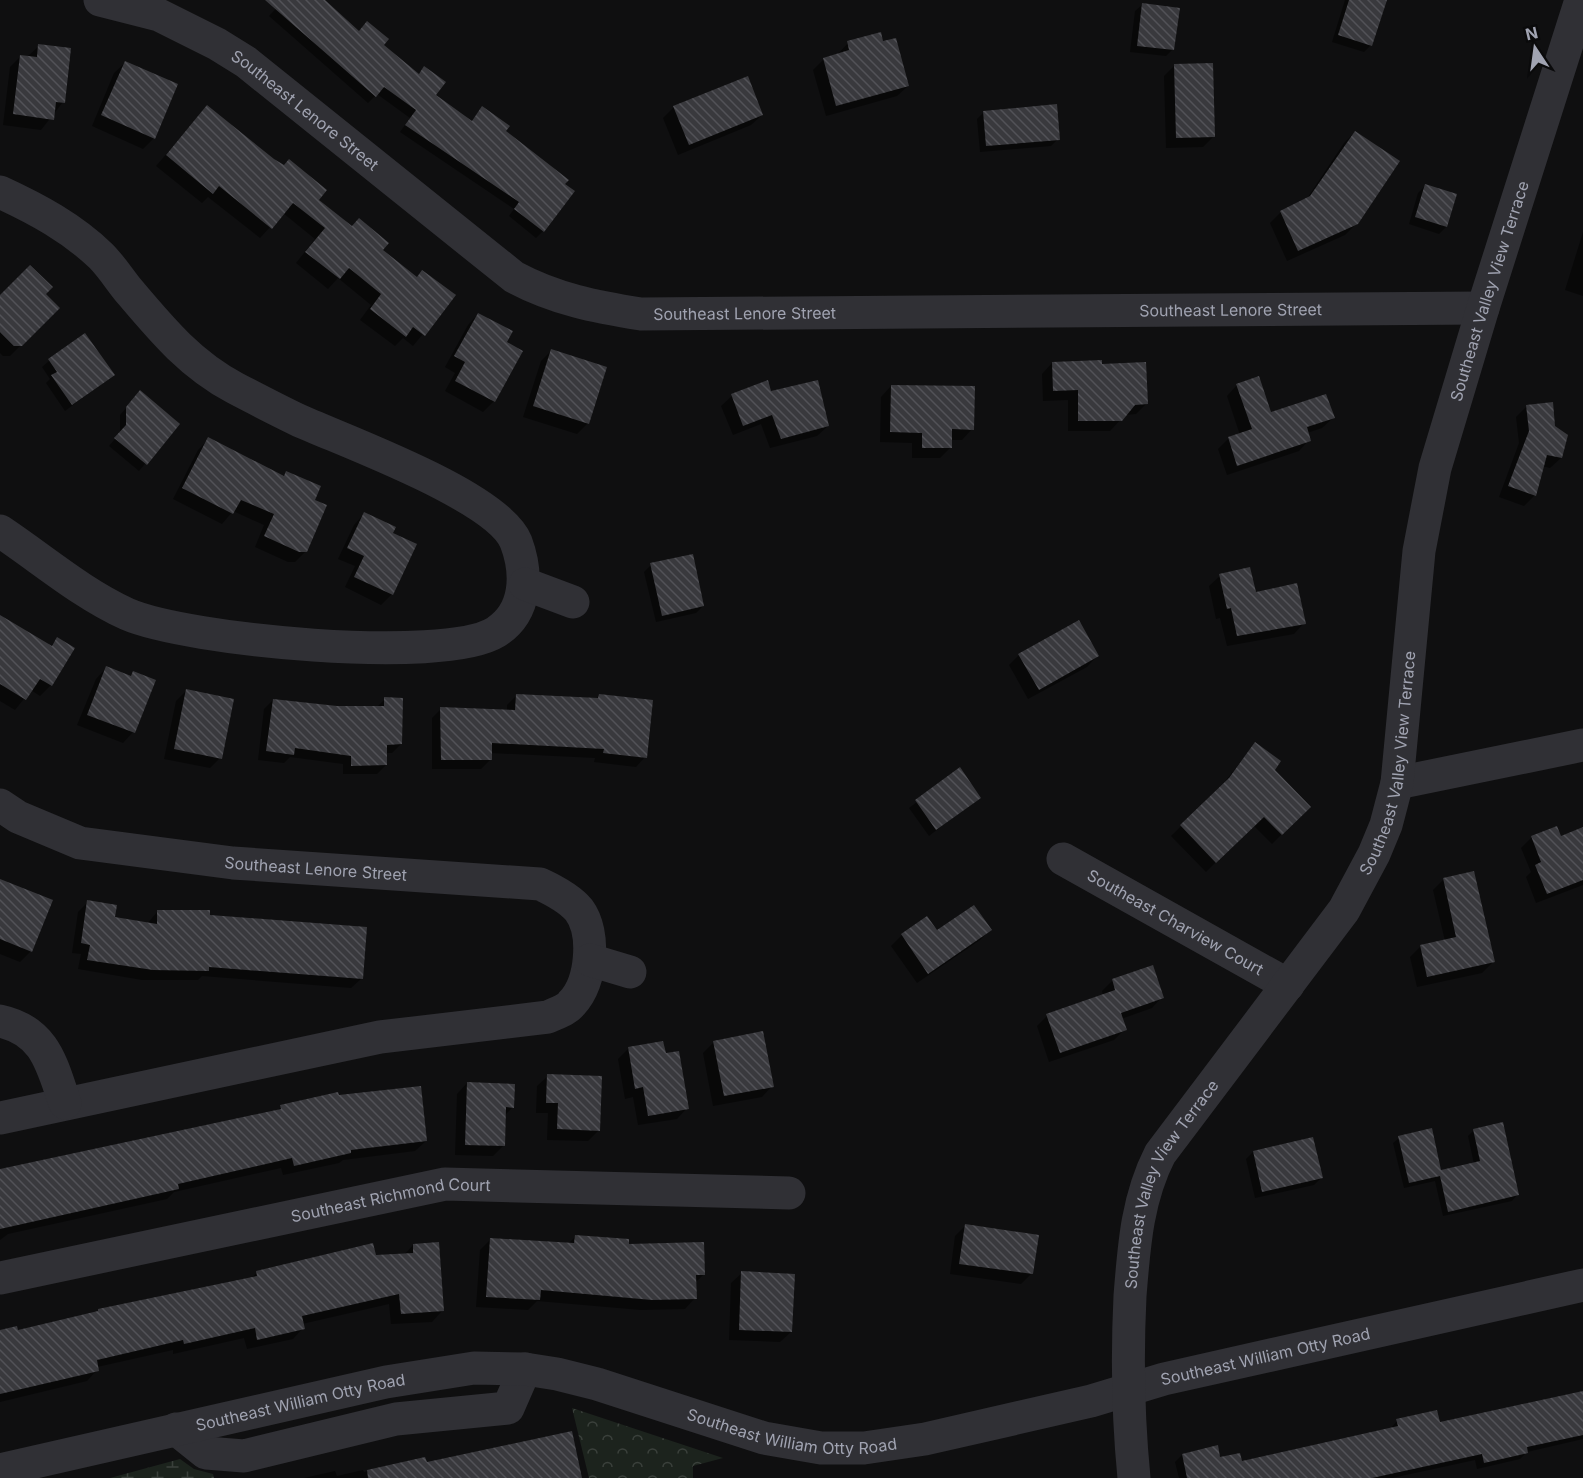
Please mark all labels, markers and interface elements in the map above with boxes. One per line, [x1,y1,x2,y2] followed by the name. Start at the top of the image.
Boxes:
[1505,18,1565,78] north arrow
[1523,22,1540,45] text: N
[228,45,383,175] street label: Southeast Lenore Street
[1446,178,1533,404] street label: Southeast Valley View Terrace
[1139,299,1322,320] street label: Southeast Lenore Street
[653,303,836,324] street label: Southeast Lenore Street
[1355,650,1419,879] street label: Southeast Valley View Terrace
[223,852,408,885] street label: Southeast Lenore Street
[1084,865,1267,979] street label: Southeast Charview Court
[1121,1076,1223,1290] street label: Southeast Valley View Terrace
[289,1174,491,1226] street label: Southeast Richmond Court
[1159,1323,1372,1389] street label: Southeast William Otty Road
[194,1369,407,1435] street label: Southeast William Otty Road
[685,1404,898,1458] street label: Southeast William Otty Road

